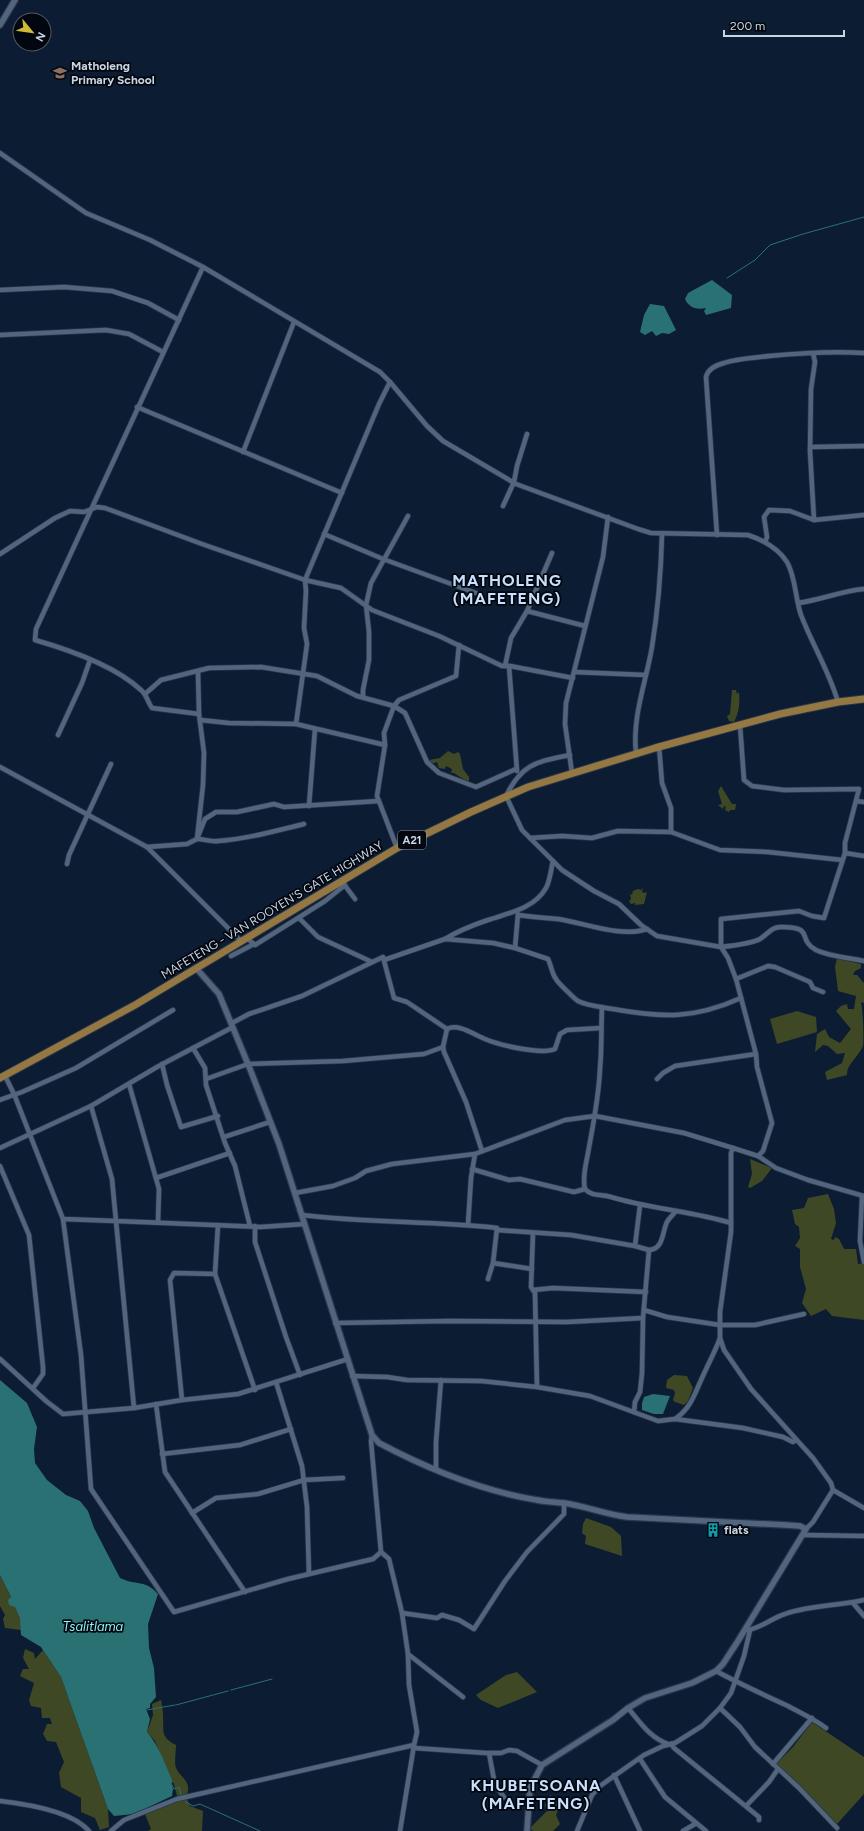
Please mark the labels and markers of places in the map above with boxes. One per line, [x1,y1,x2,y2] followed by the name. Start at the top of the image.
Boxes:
[71,59,155,87] place label: Matholeng Primary School
[52,65,68,81] school or university icon: Matholeng Primary School
[705,1522,721,1538] building icon: flats
[724,1523,749,1537] place label: flats

